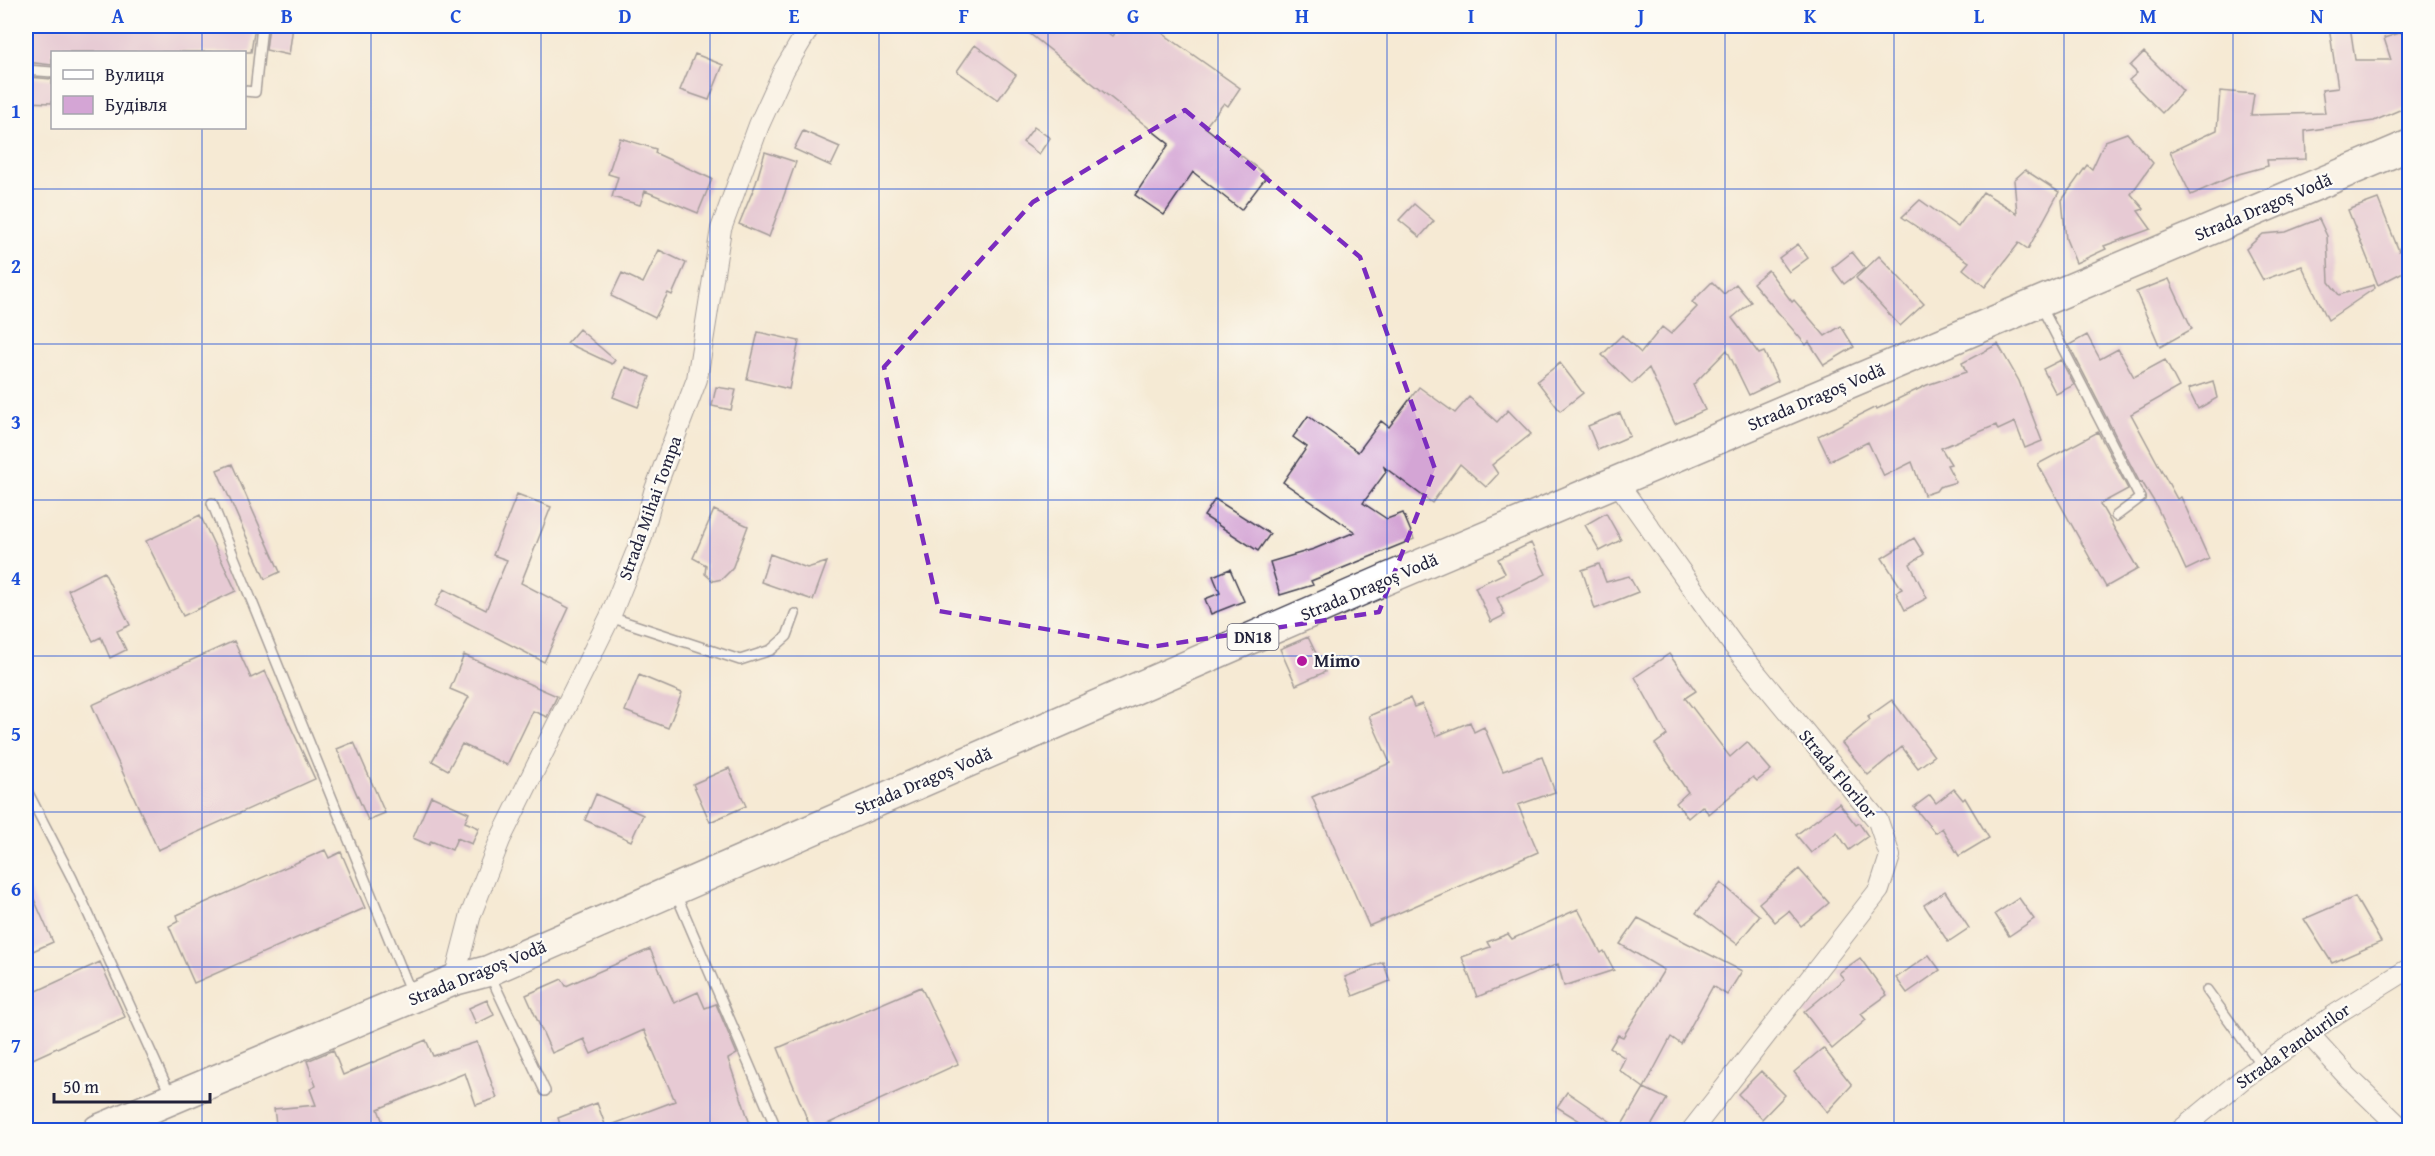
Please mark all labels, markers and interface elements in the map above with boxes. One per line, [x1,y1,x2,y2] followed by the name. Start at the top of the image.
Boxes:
[112,1,125,30] text: A
[281,1,293,30] text: B
[450,1,462,30] text: C
[618,1,632,30] text: D
[789,1,800,30] text: E
[959,1,969,30] text: F
[1127,1,1139,30] text: G
[1295,1,1309,30] text: H
[1468,1,1474,30] text: I
[1635,1,1645,30] text: J
[1804,1,1817,30] text: K
[1974,1,1985,30] text: L
[2139,1,2157,30] text: M
[2310,1,2324,30] text: N
[51,51,246,129] legend
[105,61,164,88] text: Вулиця
[105,91,167,118] text: Будівля
[11,96,21,125] text: 1
[2190,165,2336,248] street label: Strada Dragoș Vodă
[11,251,21,280] text: 2
[1743,355,1889,438] street label: Strada Dragoș Vodă
[11,407,21,436] text: 3
[611,431,688,584] street label: Strada Mihai Tompa
[1296,545,1442,628] street label: Strada Dragoș Vodă
[11,563,21,592] text: 4
[1228,624,1278,650] road number: DN18
[1314,647,1360,674] place label: Mimo
[1295,654,1309,668] marker: Mimo
[11,719,21,748] text: 5
[1793,723,1884,825] street label: Strada Florilor
[850,739,996,822] street label: Strada Dragoș Vodă
[11,874,21,903] text: 6
[404,932,550,1013] street label: Strada Dragoș Vodă
[2230,996,2356,1095] street label: Strada Pandurilor
[11,1030,21,1059] text: 7
[54,1066,210,1104] scale bar
[63,1073,99,1100] text: 50 m

